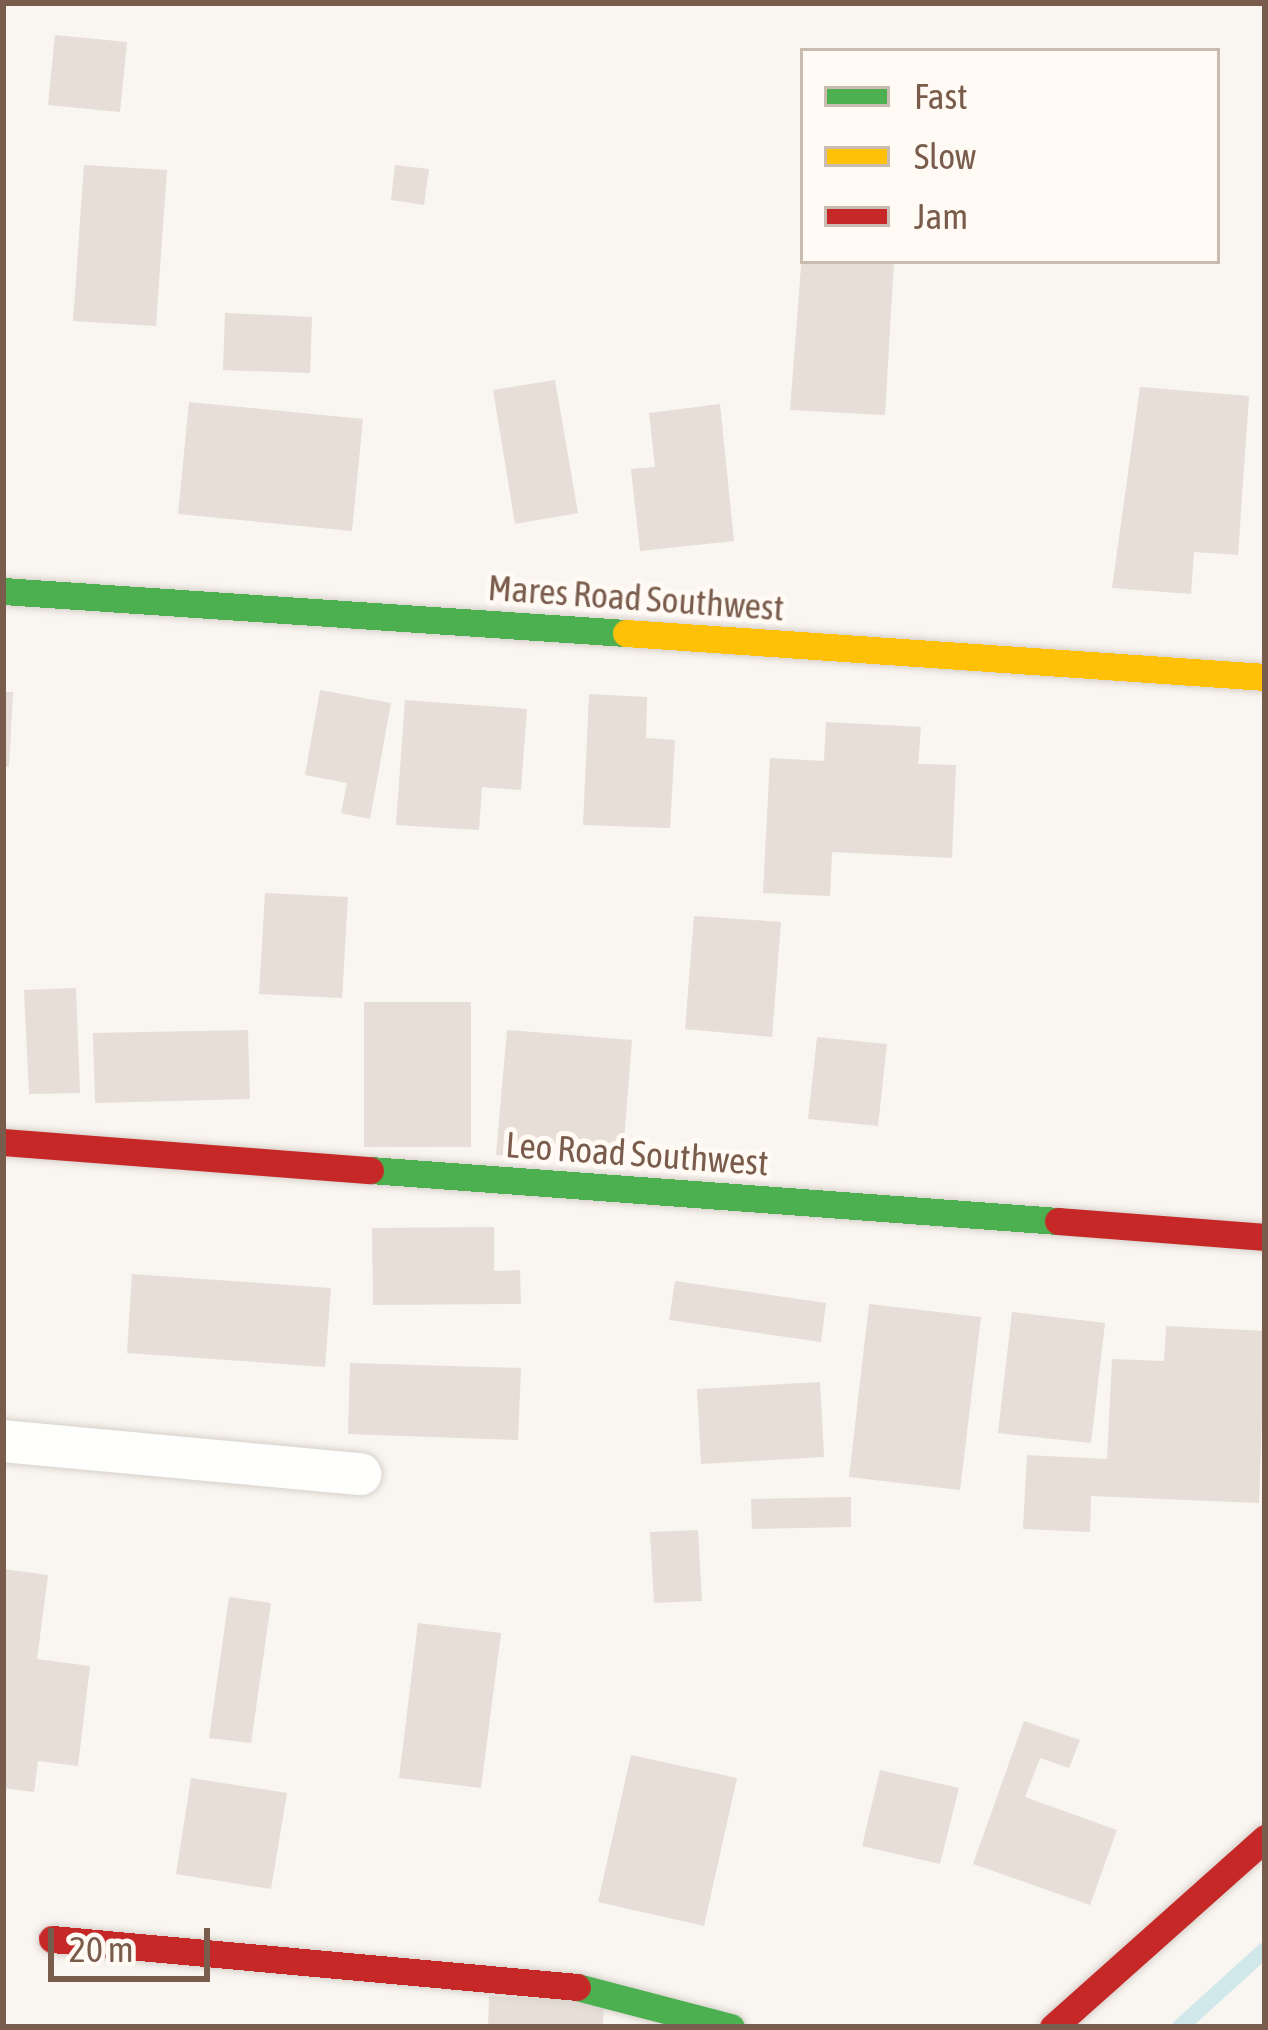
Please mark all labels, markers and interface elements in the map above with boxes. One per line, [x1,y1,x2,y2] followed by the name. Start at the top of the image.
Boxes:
[800,48,1220,264] legend
[914,75,968,117] text: Fast
[914,135,976,177] text: Slow
[914,195,968,237] text: Jam
[486,566,786,630] street label: Mares Road Southwest
[504,1123,770,1185] street label: Leo Road Southwest
[54,1904,216,1978] scale bar
[69,1928,134,1970] text: 20 m

